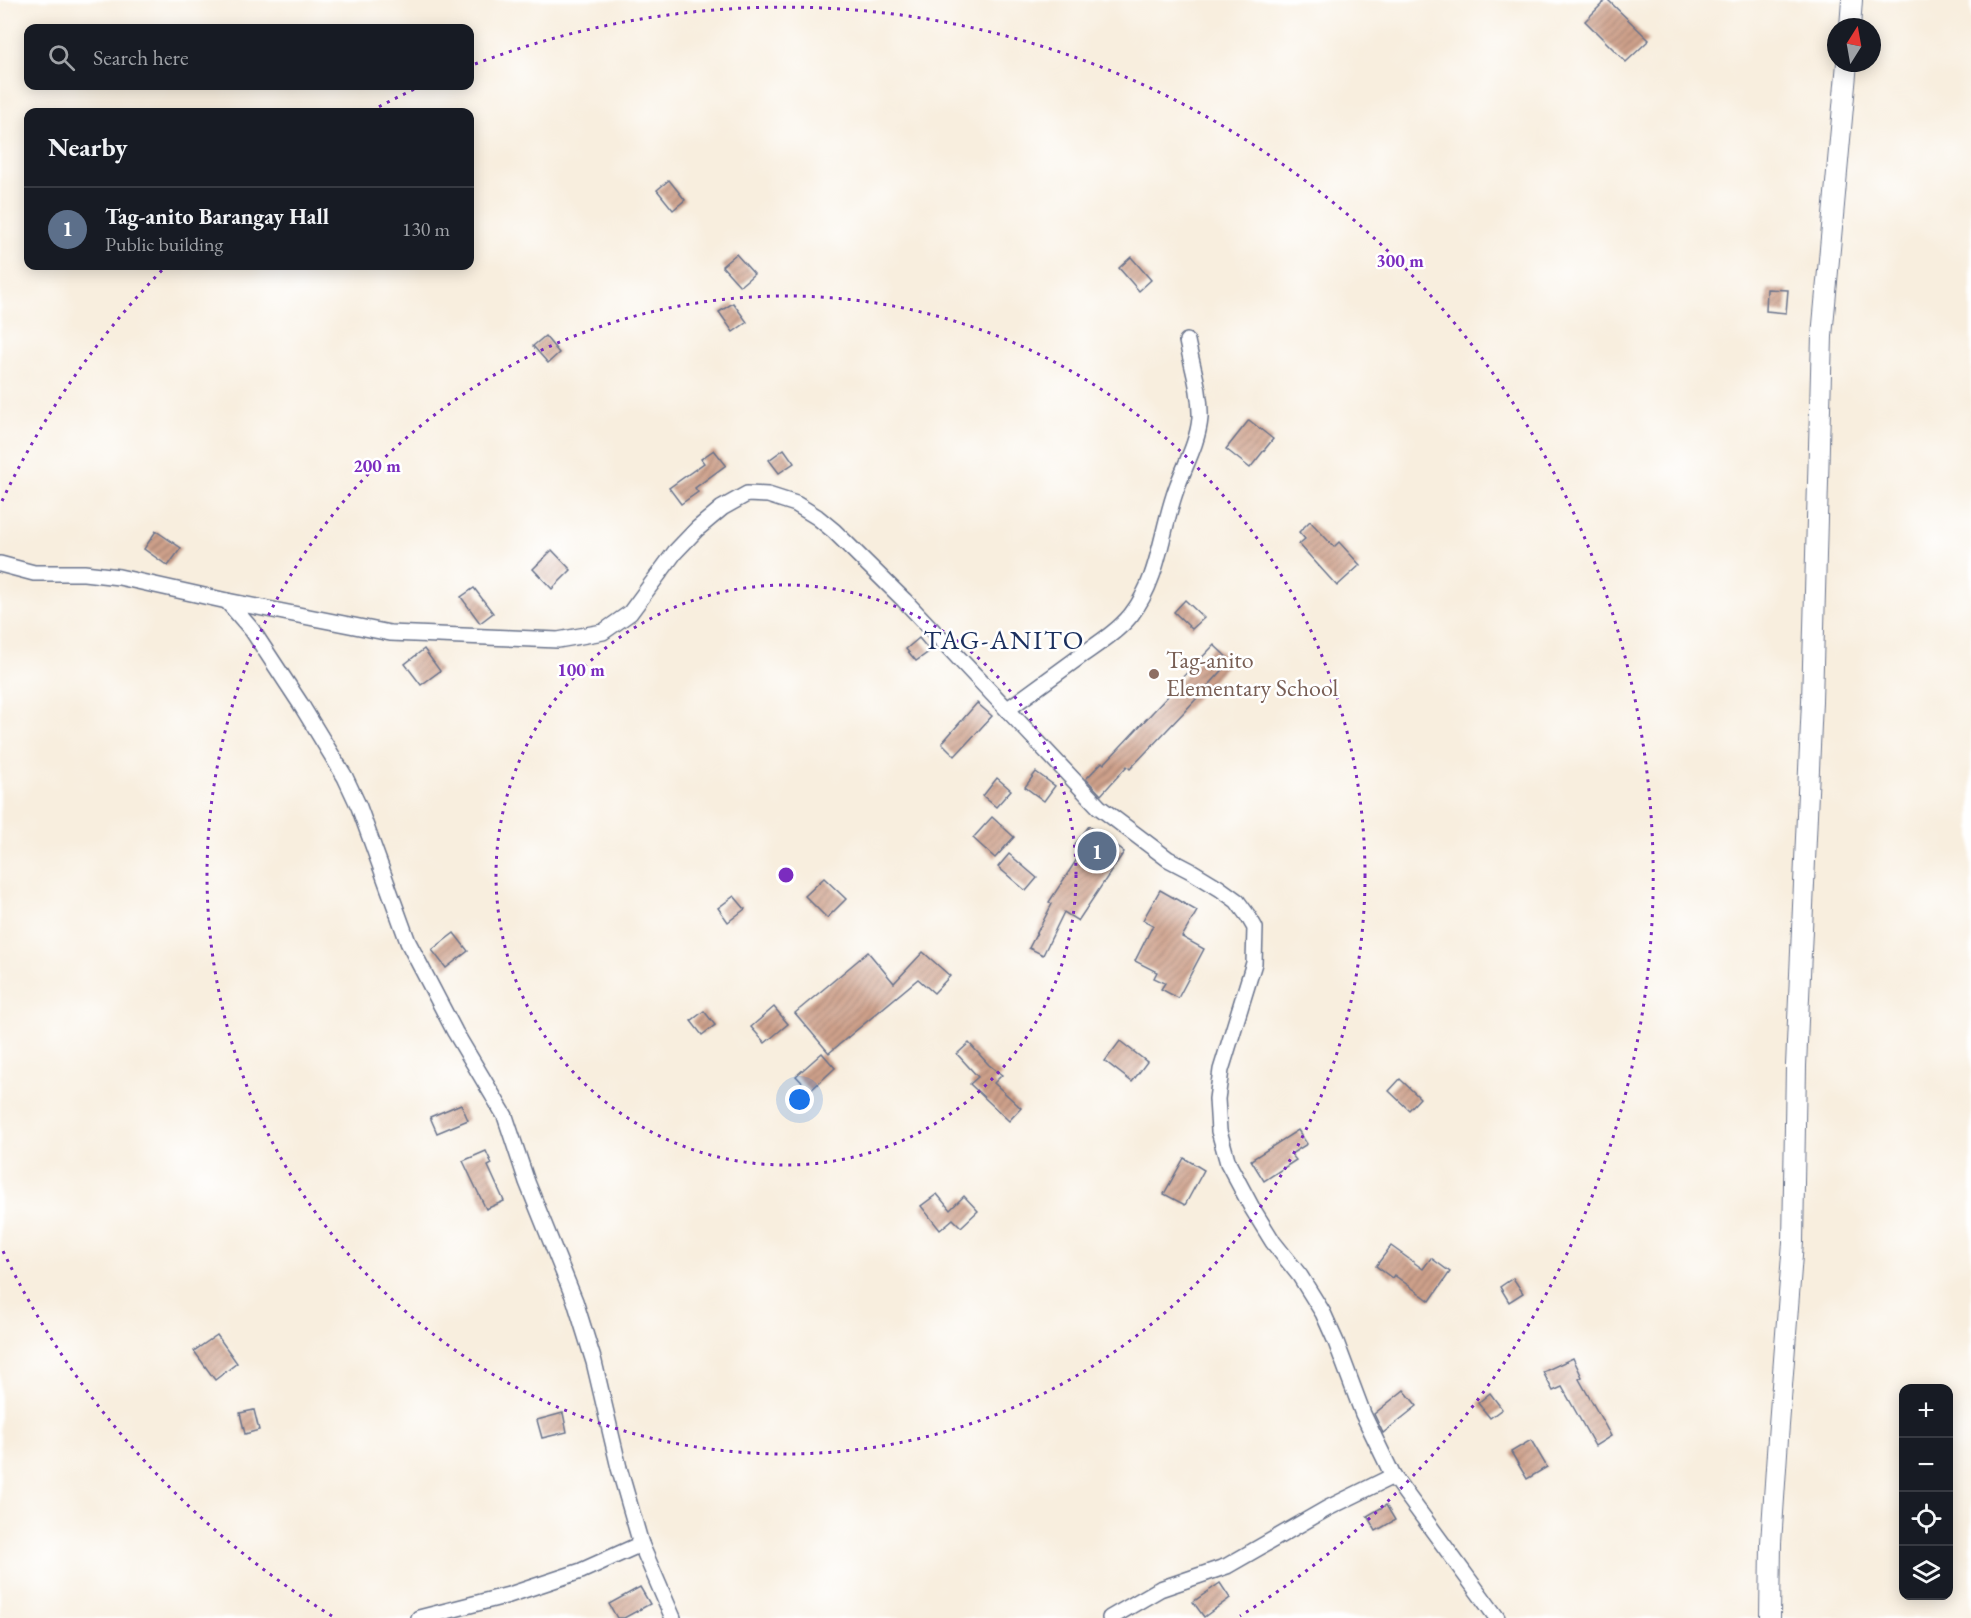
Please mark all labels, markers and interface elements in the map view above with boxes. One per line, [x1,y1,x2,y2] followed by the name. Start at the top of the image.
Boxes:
[1827,18,1881,72] north arrow
[24,24,474,90] search box
[45,41,78,74] icon: search
[93,43,188,72] text: Search here
[48,130,128,164] text: Nearby
[105,202,329,231] text: Tag-anito Barangay Hall
[62,216,73,242] text: 1
[402,216,450,242] text: 130 m
[105,231,223,257] text: Public building
[1376,249,1424,272] text: 300 m
[353,454,401,477] text: 200 m
[923,622,1085,657] district label: TAG-ANITO
[1166,644,1338,703] place label: Tag-anito Elementary School
[557,658,605,681] text: 100 m
[1147,667,1161,681] marker: Tag-anito Elementary School
[1078,828,1116,874] pin: 1
[776,865,796,885] centre of rings
[785,1085,814,1114] your location
[1899,1384,1953,1600] map controls
[1899,1384,1953,1438] button: +
[1899,1438,1953,1492] button: −
[1899,1492,1953,1546] button: locate
[1899,1546,1953,1600] button: layers

